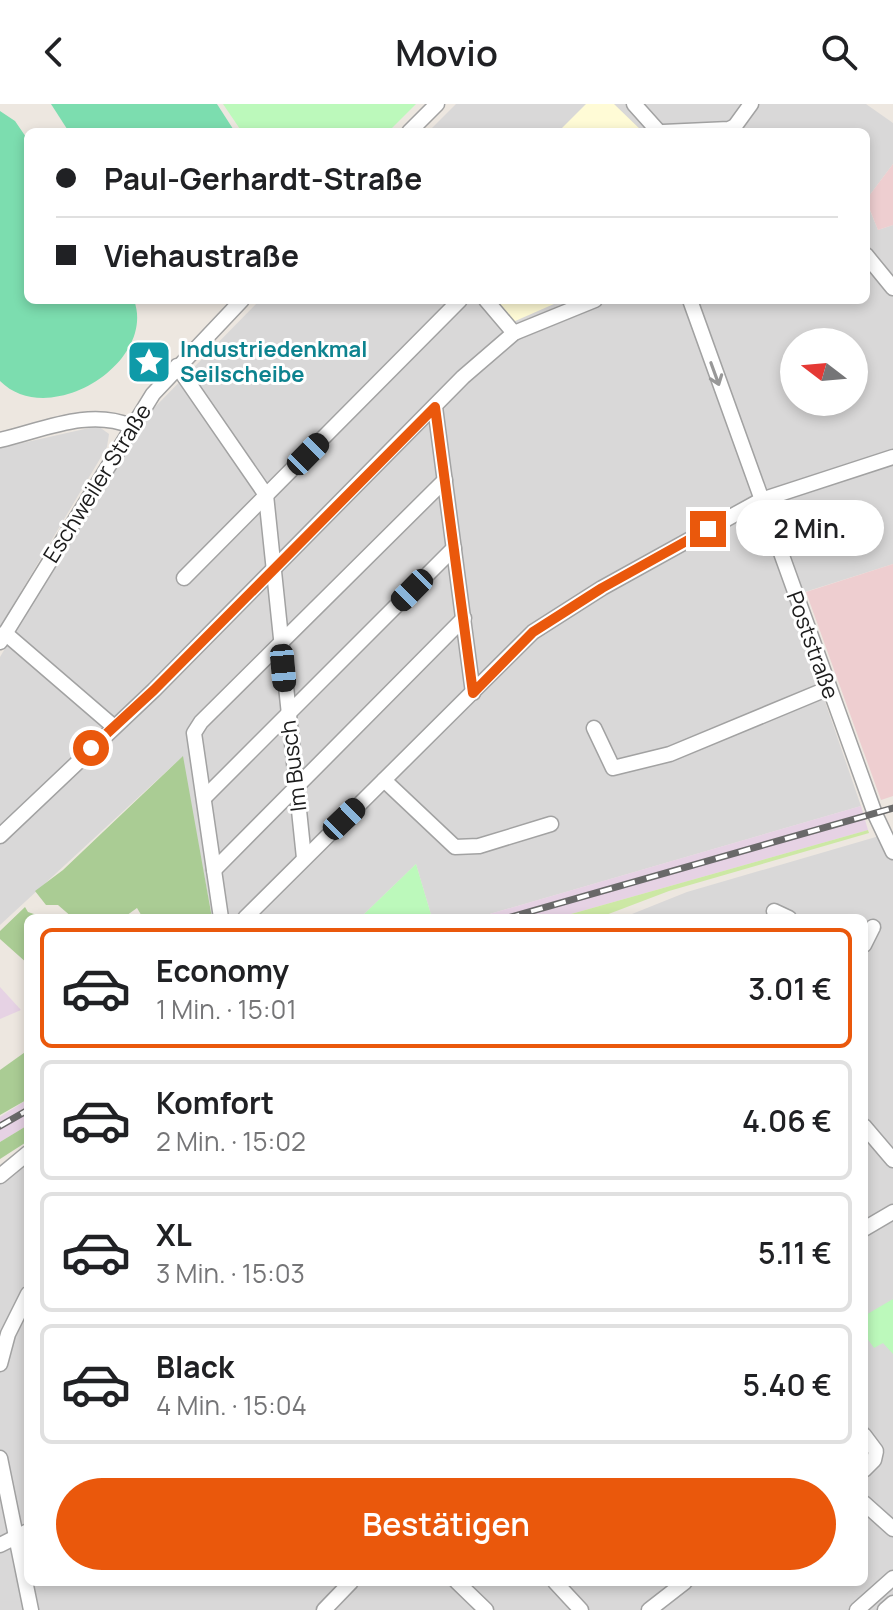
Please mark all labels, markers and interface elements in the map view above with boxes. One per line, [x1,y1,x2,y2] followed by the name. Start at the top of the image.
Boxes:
[395,28,498,77] text: Movio
[32,30,76,74] icon: back
[817,30,861,74] icon: search
[104,158,422,199] text: Paul-Gerhardt-Straße
[104,235,299,276] text: Viehaustraße
[780,328,868,416] north arrow
[780,328,868,416] map controls
[180,334,367,389] place label: Industriedenkmal Seilscheibe
[125,338,173,386] place icon: Industriedenkmal Seilscheibe
[709,361,724,386] one-way arrow
[36,398,158,568] street label: Eschweiler Straße
[283,429,333,479] car
[736,501,884,557] callout: 2 Min.
[774,510,846,546] text: 2 Min.
[690,511,726,547] route end
[387,565,437,615] car
[780,587,846,703] street label: Poststraße
[269,643,297,693] car
[273,719,313,813] street label: Im Busch
[73,730,109,766] route start
[318,794,370,844] car
[156,950,289,991] text: Economy
[60,952,132,1024] icon: car
[748,968,832,1009] text: 3.01 €
[156,991,297,1027] text: 1 Min. · 15:01
[156,1082,274,1123] text: Komfort
[60,1084,132,1156] icon: car
[742,1100,832,1141] text: 4.06 €
[156,1123,306,1159] text: 2 Min. · 15:02
[156,1214,192,1255] text: XL
[60,1216,132,1288] icon: car
[758,1232,832,1273] text: 5.11 €
[156,1255,305,1291] text: 3 Min. · 15:03
[156,1346,234,1387] text: Black
[60,1348,132,1420] icon: car
[742,1364,832,1405] text: 5.40 €
[156,1387,307,1423] text: 4 Min. · 15:04
[56,1478,836,1570] button: Bestätigen

